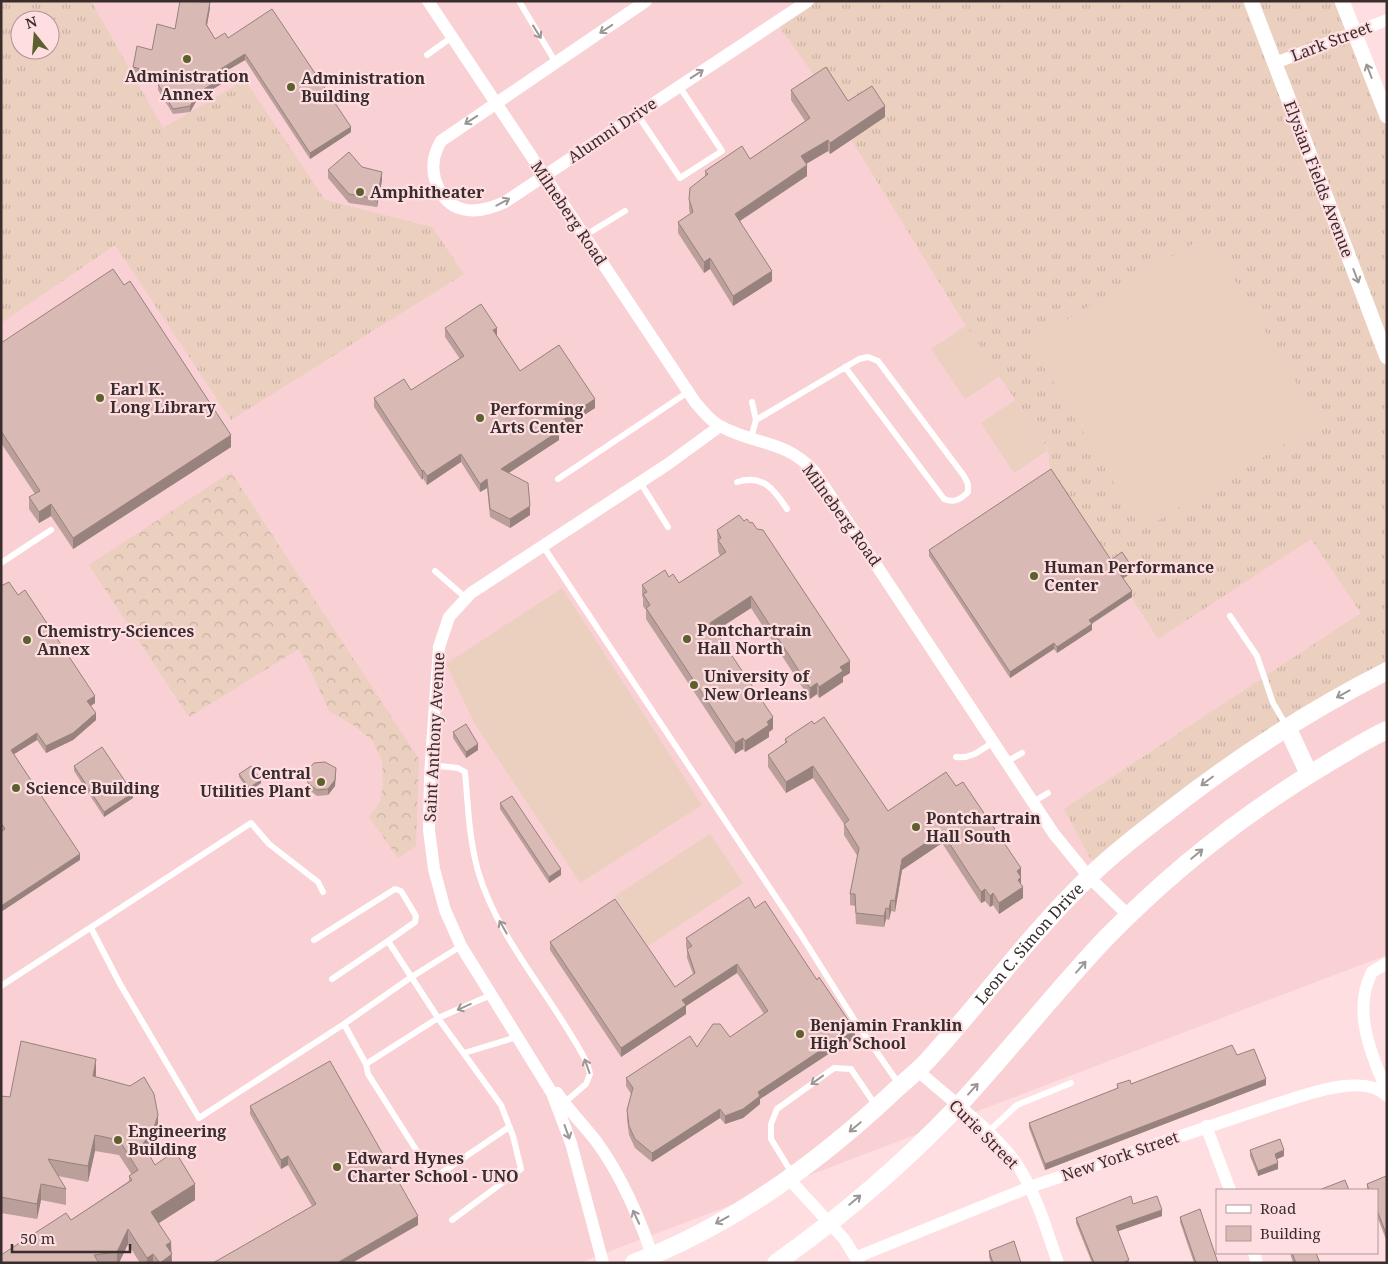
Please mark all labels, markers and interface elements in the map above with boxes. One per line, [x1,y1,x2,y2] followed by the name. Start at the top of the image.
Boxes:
[10,10,60,60] north arrow
[23,11,39,33] text: N
[1288,15,1375,66] street label: Lark Street
[599,24,613,34] one-way arrow
[533,25,543,39] one-way arrow
[181,53,193,65] marker: Administration Annex
[1364,64,1373,79] one-way arrow
[125,65,249,105] place label: Administration Annex
[301,67,426,107] place label: Administration Building
[689,68,703,78] one-way arrow
[285,81,297,93] marker: Administration Building
[563,92,661,168] street label: Alumni Drive
[1279,97,1359,261] street label: Elysian Fields Avenue
[465,115,479,125] one-way arrow
[526,157,612,270] street label: Milneberg Road
[370,181,485,203] place label: Amphitheater
[354,186,366,198] marker: Amphitheater
[495,197,510,206] one-way arrow
[1352,268,1361,283] one-way arrow
[110,378,217,418] place label: Earl K. Long Library
[94,392,106,404] marker: Earl K. Long Library
[490,398,584,438] place label: Performing Arts Center
[474,412,486,424] marker: Performing Arts Center
[797,460,887,571] street label: Milneberg Road
[1044,556,1214,596] place label: Human Performance Center
[1028,570,1040,582] marker: Human Performance Center
[697,619,812,659] place label: Pontchartrain Hall North
[37,620,194,660] place label: Chemistry-Sciences Annex
[681,633,693,645] marker: Pontchartrain Hall North
[21,634,33,646] marker: Chemistry-Sciences Annex
[419,652,449,822] street label: Saint Anthony Avenue
[704,665,811,705] place label: University of New Orleans
[688,679,700,691] marker: University of New Orleans
[1337,689,1351,699] one-way arrow
[200,762,312,802] place label: Central Utilities Plant
[315,776,327,788] marker: Central Utilities Plant
[1200,776,1214,786] one-way arrow
[26,777,159,799] place label: Science Building
[10,782,22,794] marker: Science Building
[926,807,1041,847] place label: Pontchartrain Hall South
[910,821,922,833] marker: Pontchartrain Hall South
[1190,848,1203,859] one-way arrow
[970,878,1088,1009] street label: Leon C. Simon Drive
[498,920,508,934] one-way arrow
[1075,961,1086,974] one-way arrow
[457,1002,472,1012] one-way arrow
[810,1014,963,1054] place label: Benjamin Franklin High School
[794,1028,806,1040] marker: Benjamin Franklin High School
[582,1058,591,1074] one-way arrow
[810,1075,824,1085] one-way arrow
[967,1082,979,1095] one-way arrow
[944,1094,1024,1174] street label: Curie Street
[128,1120,226,1160] place label: Engineering Building
[848,1121,861,1133] one-way arrow
[563,1124,572,1139] one-way arrow
[1058,1126,1182,1186] street label: New York Street
[112,1134,124,1146] marker: Engineering Building
[347,1147,519,1187] place label: Edward Hynes Charter School - UNO
[331,1161,343,1173] marker: Edward Hynes Charter School - UNO
[1216,1189,1378,1254] legend
[849,1195,862,1206] one-way arrow
[1260,1198,1296,1218] text: Road
[631,1210,641,1225] one-way arrow
[715,1215,729,1225] one-way arrow
[12,1222,130,1254] scale bar
[1260,1223,1321,1243] text: Building
[20,1228,55,1248] text: 50 m

